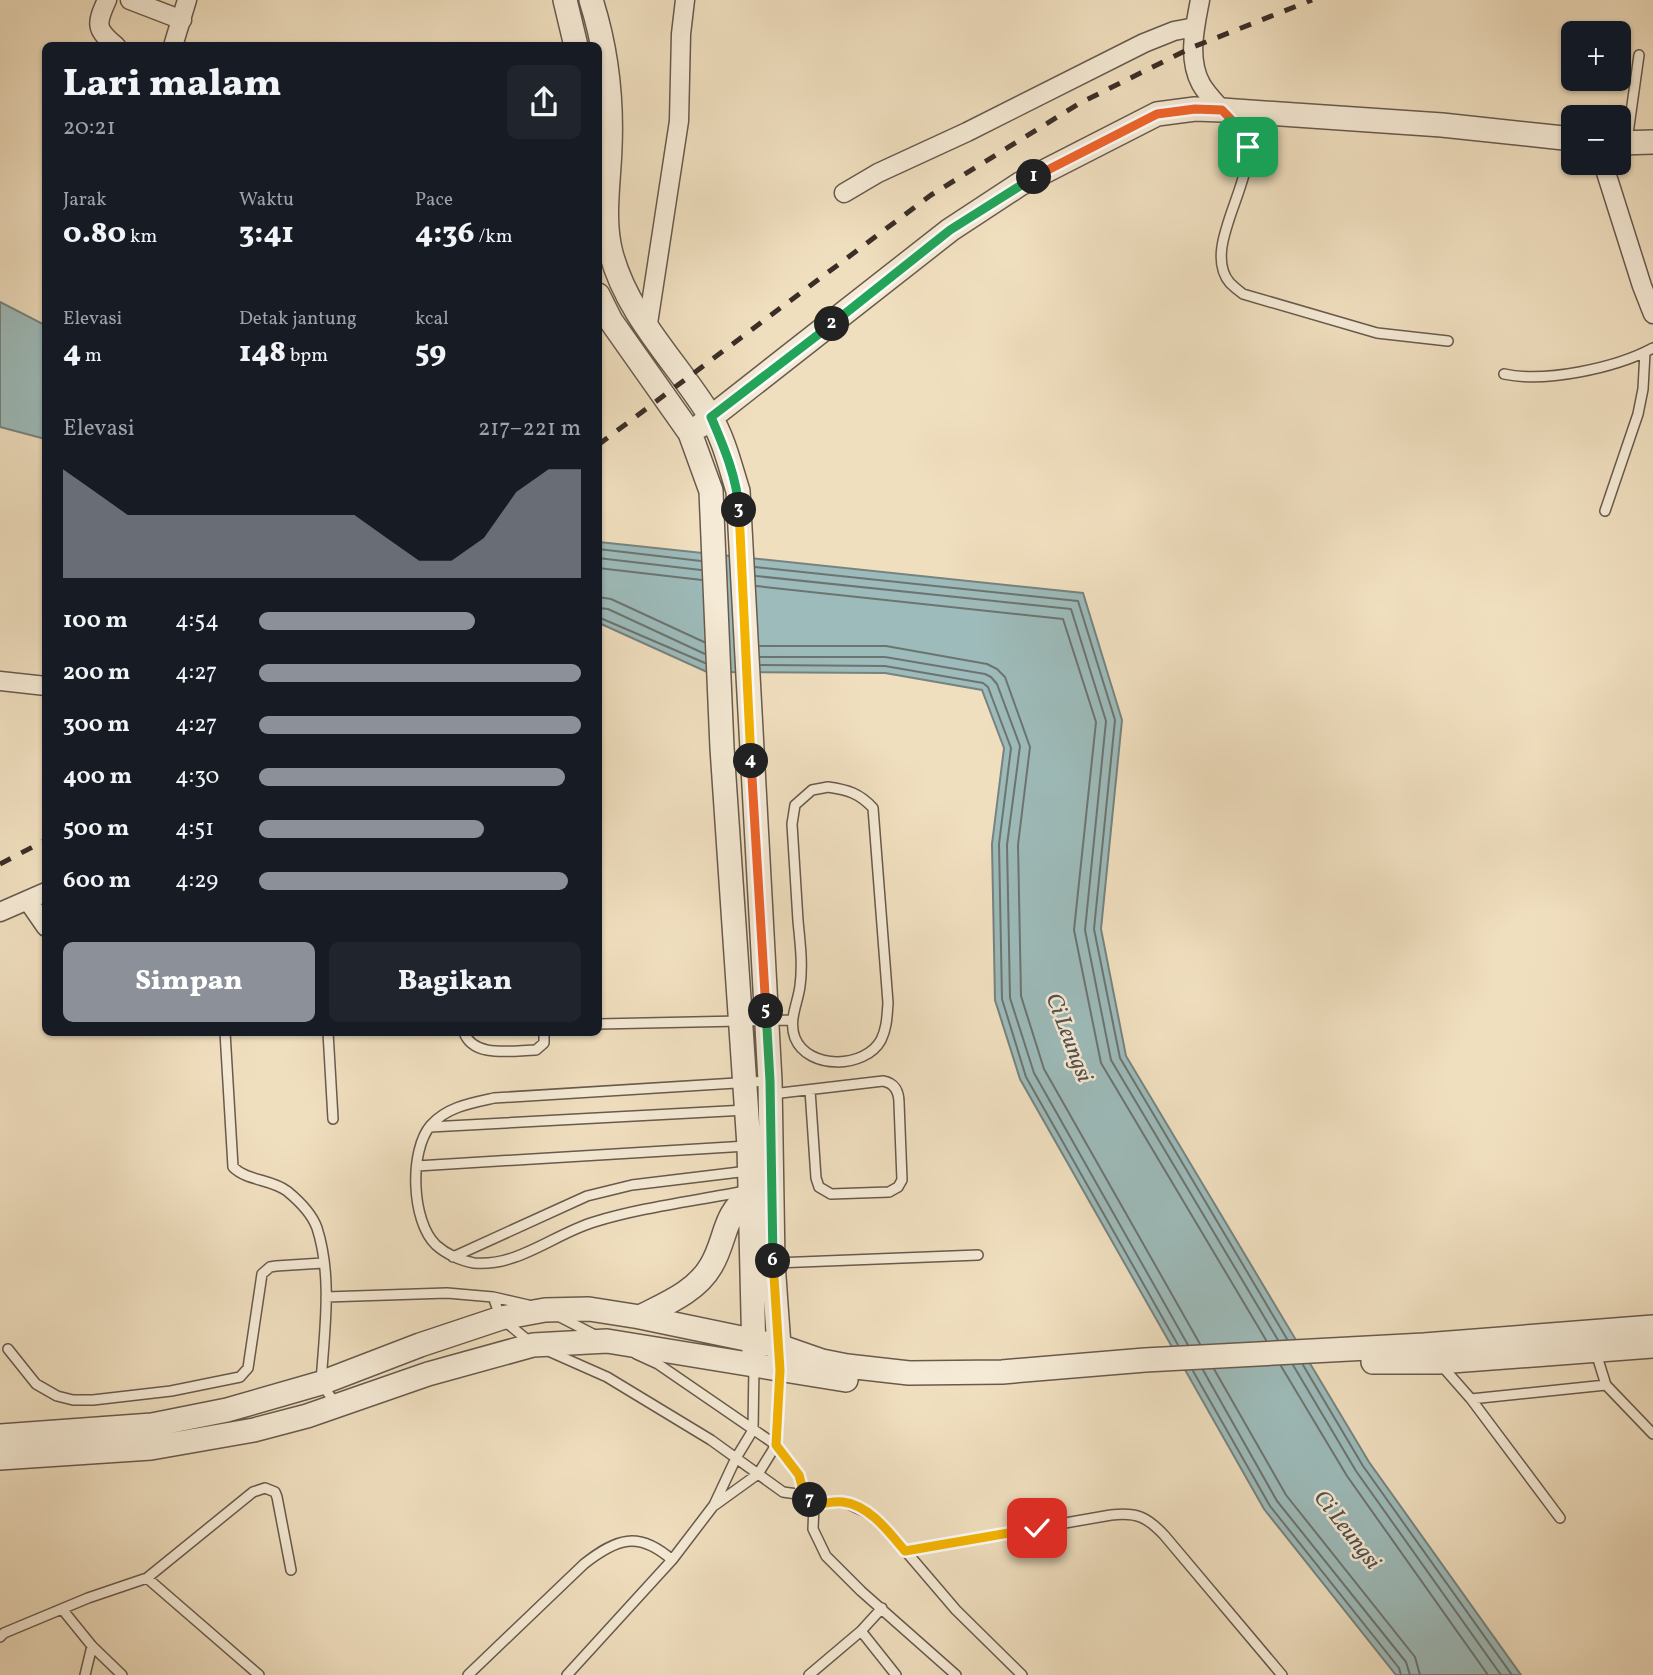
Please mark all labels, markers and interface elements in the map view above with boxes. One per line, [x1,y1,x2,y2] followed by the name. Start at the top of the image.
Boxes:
[1561,21,1631,175] map controls
[1561,21,1631,91] button: +
[63,59,282,112] text: Lari malam
[507,65,581,139] button: share
[1561,105,1631,175] button: −
[63,112,116,144] text: 20:21
[1218,117,1278,177] pin
[1229,128,1267,166] icon: arrive
[1016,160,1052,194] pin: 1
[1030,163,1037,189] text: 1
[63,187,107,213] text: Jarak
[239,187,294,213] text: Waktu
[415,187,453,213] text: Pace
[63,213,126,255] text: 0.80
[239,213,294,255] text: 3:41
[415,213,475,255] text: 4:36
[126,224,157,250] text: km
[475,224,513,250] text: /km
[63,306,122,332] text: Elevasi
[239,306,357,332] text: Detak jantung
[415,306,449,332] text: kcal
[814,306,850,342] pin: 2
[827,310,836,336] text: 2
[63,332,81,374] text: 4
[239,332,286,374] text: 148
[415,332,446,374] text: 59
[81,343,102,369] text: m
[286,343,328,369] text: bpm
[63,413,135,445] text: Elevasi
[478,413,581,445] text: 217–221 m
[722,492,756,528] pin: 3
[734,496,743,522] text: 3
[63,605,128,637] text: 100 m
[175,605,219,637] text: 4:54
[63,657,130,689] text: 200 m
[175,657,217,689] text: 4:27
[63,709,130,741] text: 300 m
[175,709,217,741] text: 4:27
[734,744,768,778] pin: 4
[745,747,756,773] text: 4
[63,761,132,793] text: 400 m
[175,761,219,793] text: 4:30
[63,813,129,845] text: 500 m
[175,813,214,845] text: 4:51
[63,865,131,897] text: 600 m
[175,865,218,897] text: 4:29
[63,942,315,1022] button: Simpan
[329,942,581,1022] button: Bagikan
[1037,989,1100,1087] water label: Ci Leungsi
[748,993,784,1028] pin: 5
[761,997,770,1023] text: 5
[756,1244,790,1278] pin: 6
[767,1247,778,1273] text: 6
[792,1482,828,1518] pin: 7
[1305,1484,1388,1577] water label: Ci Leungsi
[805,1486,814,1512] text: 7
[1007,1498,1067,1558] pin
[1018,1509,1056,1547] icon: check

